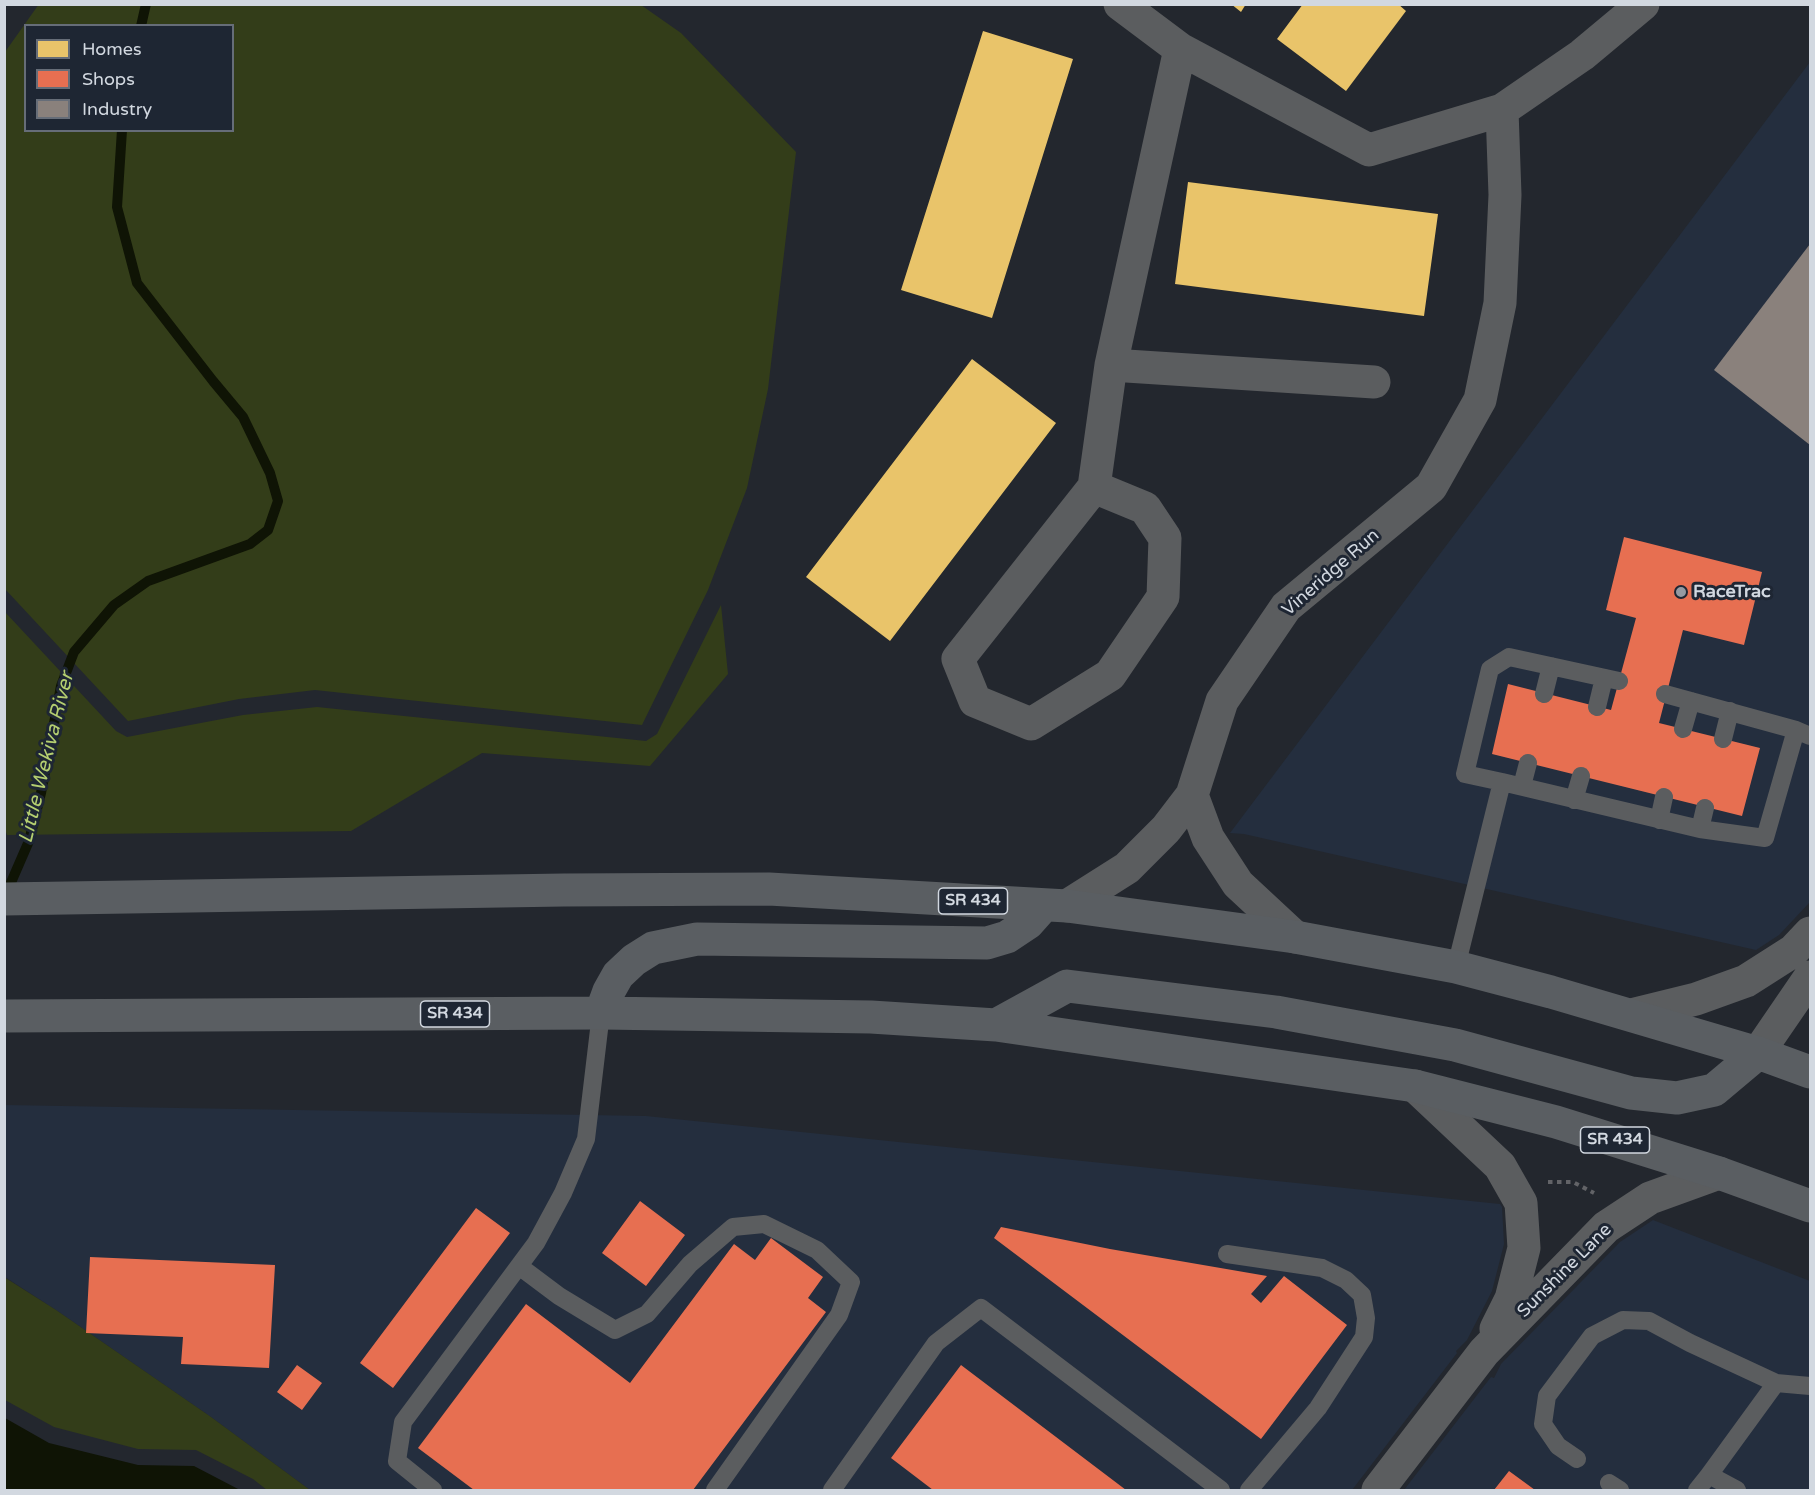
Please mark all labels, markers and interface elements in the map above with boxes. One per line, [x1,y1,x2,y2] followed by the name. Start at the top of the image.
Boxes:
[24,24,234,132] legend
[82,38,142,60] text: Homes
[82,68,135,90] text: Shops
[82,98,152,120] text: Industry
[1278,525,1384,621] street label: Vineridge Run
[1693,581,1771,603] place label: RaceTrac
[1674,585,1688,599] marker: RaceTrac
[14,670,80,846] water label: Little Wekiva River
[938,888,1008,914] road number: SR 434
[420,1001,490,1027] road number: SR 434
[1580,1127,1650,1153] road number: SR 434
[1513,1219,1617,1323] street label: Sunshine Lane

